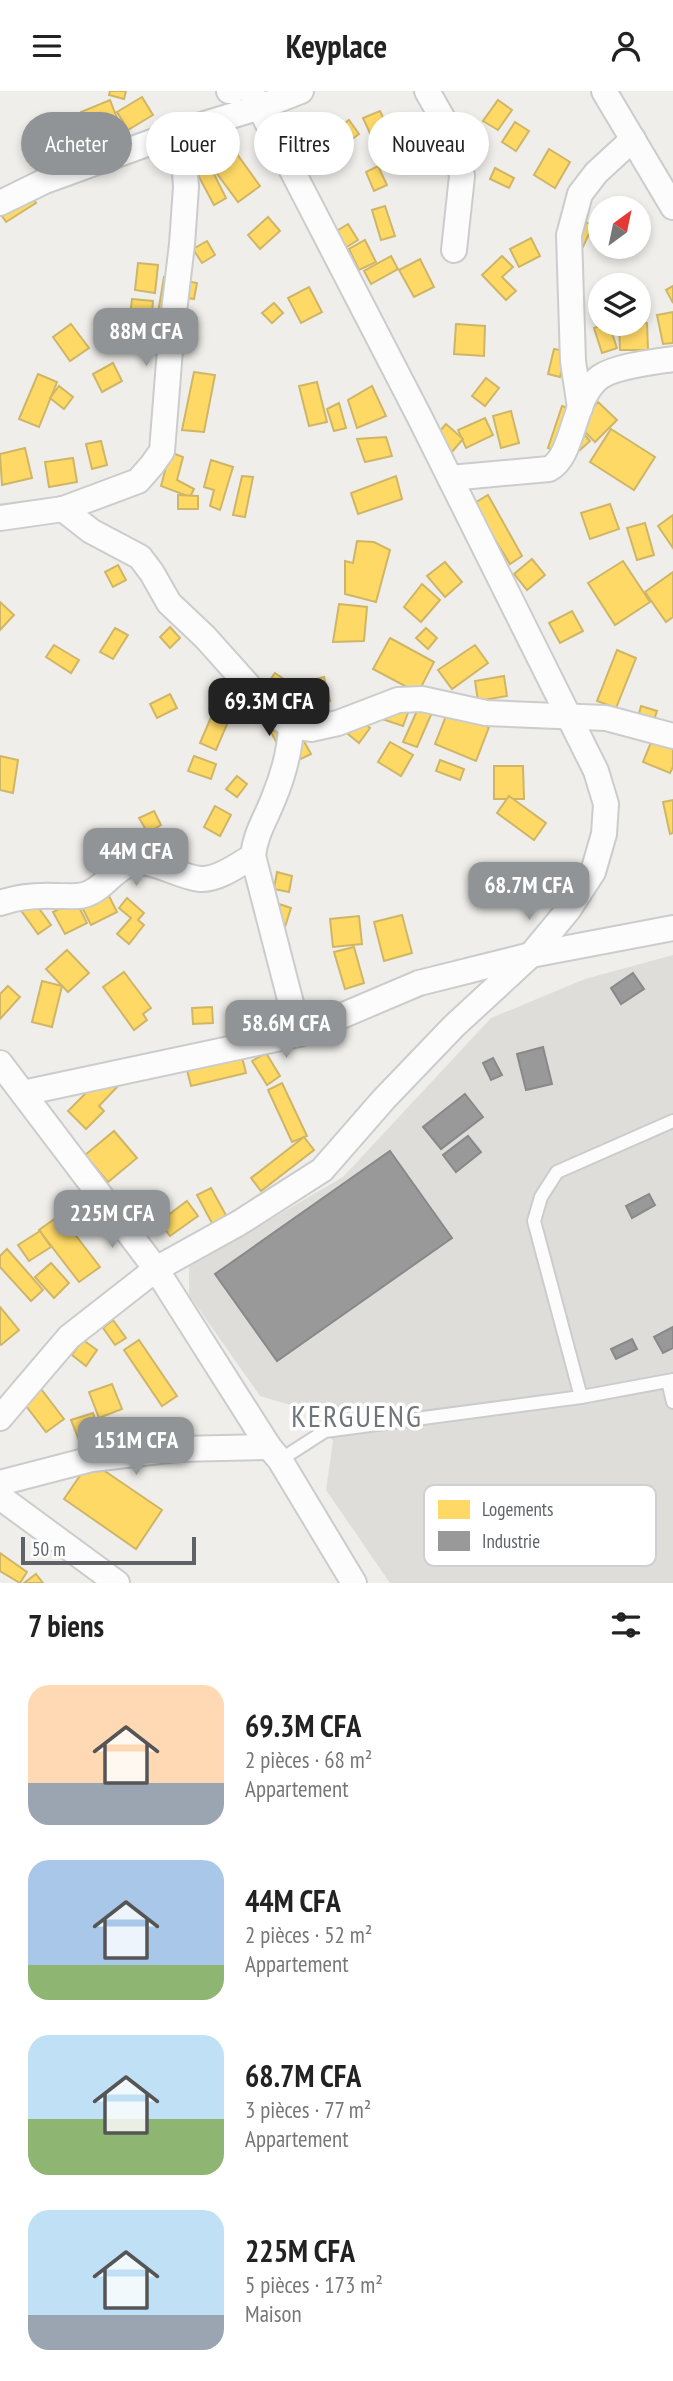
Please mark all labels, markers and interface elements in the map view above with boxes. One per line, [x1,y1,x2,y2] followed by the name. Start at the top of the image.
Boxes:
[286,25,387,67] text: Keyplace
[28,27,66,65] icon: menu
[607,27,645,65] icon: person
[21,112,132,175] chip: Acheter
[146,112,240,175] chip: Louer
[254,112,354,175] chip: Filtres
[368,112,489,175] chip: Nouveau
[588,196,651,259] north arrow
[588,196,651,336] map controls
[588,273,651,336] button: layers
[81,309,211,368] pin: 88M CFA
[109,316,183,345] text: 88M CFA
[189,679,349,738] pin: 69.3M CFA
[224,686,314,715] text: 69.3M CFA
[71,829,201,888] pin: 44M CFA
[99,836,173,865] text: 44M CFA
[449,863,609,922] pin: 68.7M CFA
[484,870,574,899] text: 68.7M CFA
[206,1000,366,1060] pin: 58.6M CFA
[241,1008,331,1037] text: 58.6M CFA
[40,1191,184,1250] pin: 225M CFA
[70,1198,154,1227] text: 225M CFA
[291,1396,423,1435] district label: KERGUENG
[64,1417,208,1477] pin: 151M CFA
[94,1425,178,1454] text: 151M CFA
[424,1485,656,1566] legend
[482,1497,554,1521] text: Logements
[482,1529,540,1553] text: Industrie
[21,1534,196,1566] scale bar
[32,1537,66,1561] text: 50 m
[28,1606,104,1645] text: 7 biens
[607,1606,645,1644] icon: filters
[245,1706,361,1745] text: 69.3M CFA
[84,1713,168,1797] icon: home
[245,1745,372,1774] text: 2 pièces · 68 m²
[245,1774,348,1803] text: Appartement
[245,1881,341,1920] text: 44M CFA
[84,1888,168,1972] icon: home
[245,1920,372,1949] text: 2 pièces · 52 m²
[245,1949,348,1978] text: Appartement
[245,2056,361,2095] text: 68.7M CFA
[84,2063,168,2147] icon: home
[245,2095,371,2124] text: 3 pièces · 77 m²
[245,2124,348,2153] text: Appartement
[245,2231,355,2270] text: 225M CFA
[84,2238,168,2322] icon: home
[245,2270,383,2299] text: 5 pièces · 173 m²
[245,2299,302,2328] text: Maison

